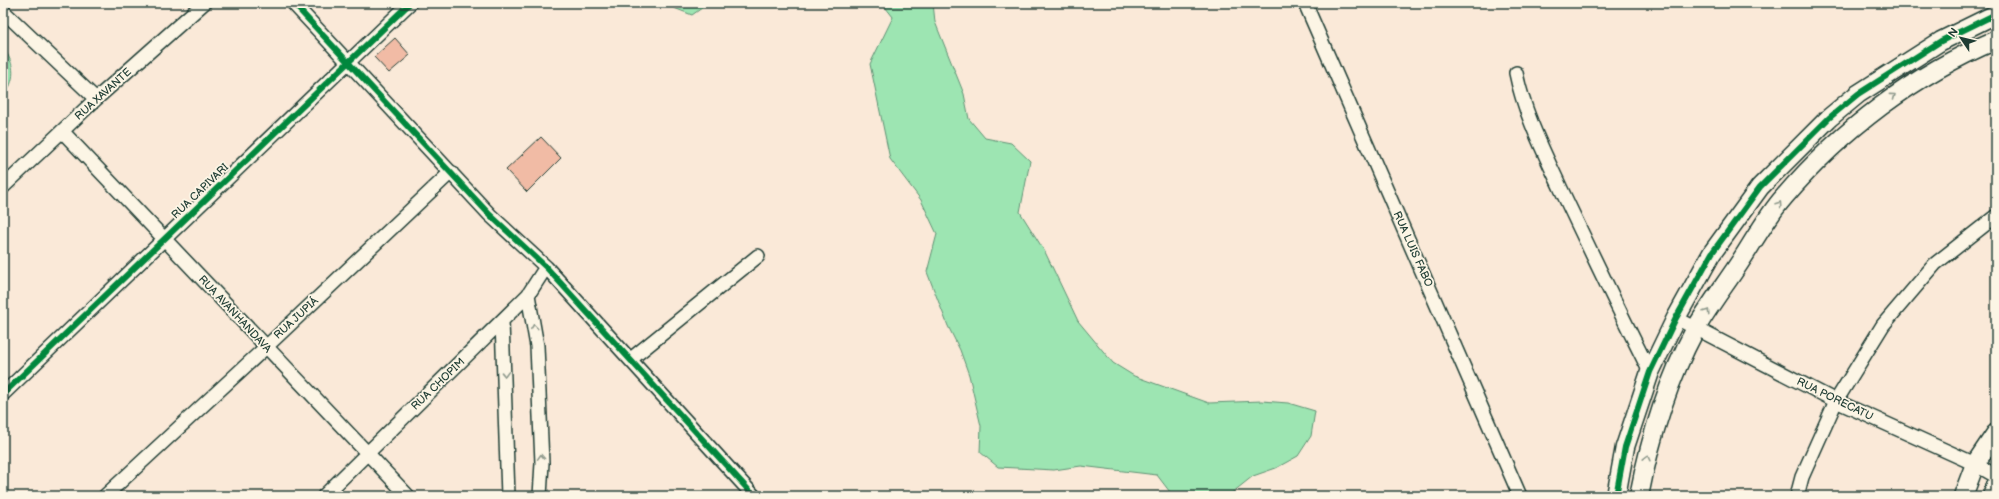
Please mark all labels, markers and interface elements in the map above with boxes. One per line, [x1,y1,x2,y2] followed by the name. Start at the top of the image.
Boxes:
[1941,18,1981,58] north arrow
[1946,25,1961,40] text: N
[72,65,134,123] street label: RUA XAVANTE
[1889,94,1896,101] one-way arrow
[169,160,232,221] street label: RUA CAPIVARI
[1774,201,1782,208] one-way arrow
[1391,209,1435,289] street label: RUA LUIS FABO
[196,273,274,356] street label: RUA AVANHANDAVA
[270,293,321,342] street label: RUA JUPIÁ
[1702,310,1709,317] one-way arrow
[530,324,539,330] one-way arrow
[409,355,467,413] street label: RUA CHOPIM
[501,371,509,377] one-way arrow
[1795,375,1875,423] street label: RUA PORECATU
[537,454,546,460] one-way arrow
[1642,455,1651,462] one-way arrow

